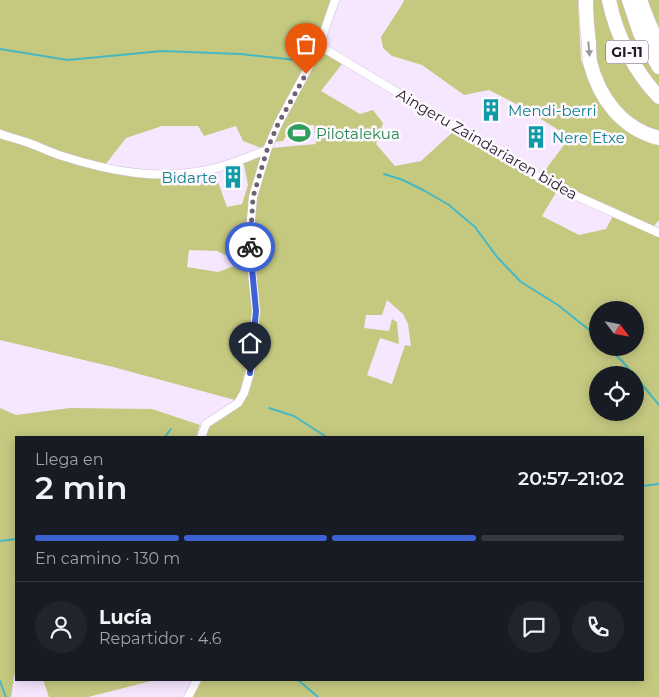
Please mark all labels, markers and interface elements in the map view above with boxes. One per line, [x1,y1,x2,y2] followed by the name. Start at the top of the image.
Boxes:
[285,23,327,74] pin
[292,30,320,58] icon: bag
[585,41,593,57] one-way arrow
[606,41,648,64] road number: GI-11
[393,84,581,204] street label: Aingeru Zaindariaren bidea
[478,97,504,123] building icon: Mendi-berri
[508,101,597,120] place label: Mendi-berri
[286,120,312,146] sports icon: Pilotalekua
[316,124,400,143] place label: Pilotalekua
[523,124,549,150] building icon: Nere Etxe
[552,128,625,147] place label: Nere Etxe
[220,164,246,190] building icon: Bidarte
[162,168,217,187] place label: Bidarte
[225,222,275,272] courier
[236,233,264,261] icon: bike
[589,301,644,356] north arrow
[589,301,644,421] map controls
[229,322,271,373] pin
[236,329,264,357] icon: home
[589,366,644,421] button: locate
[35,450,103,469] text: Llega en
[518,467,624,490] text: 20:57–21:02
[35,468,127,507] text: 2 min
[35,549,180,568] text: En camino · 130 m
[35,601,87,653] button: person
[508,601,560,653] button: chat
[572,601,624,653] button: phone
[99,606,152,629] text: Lucía
[99,629,222,648] text: Repartidor · 4.6

